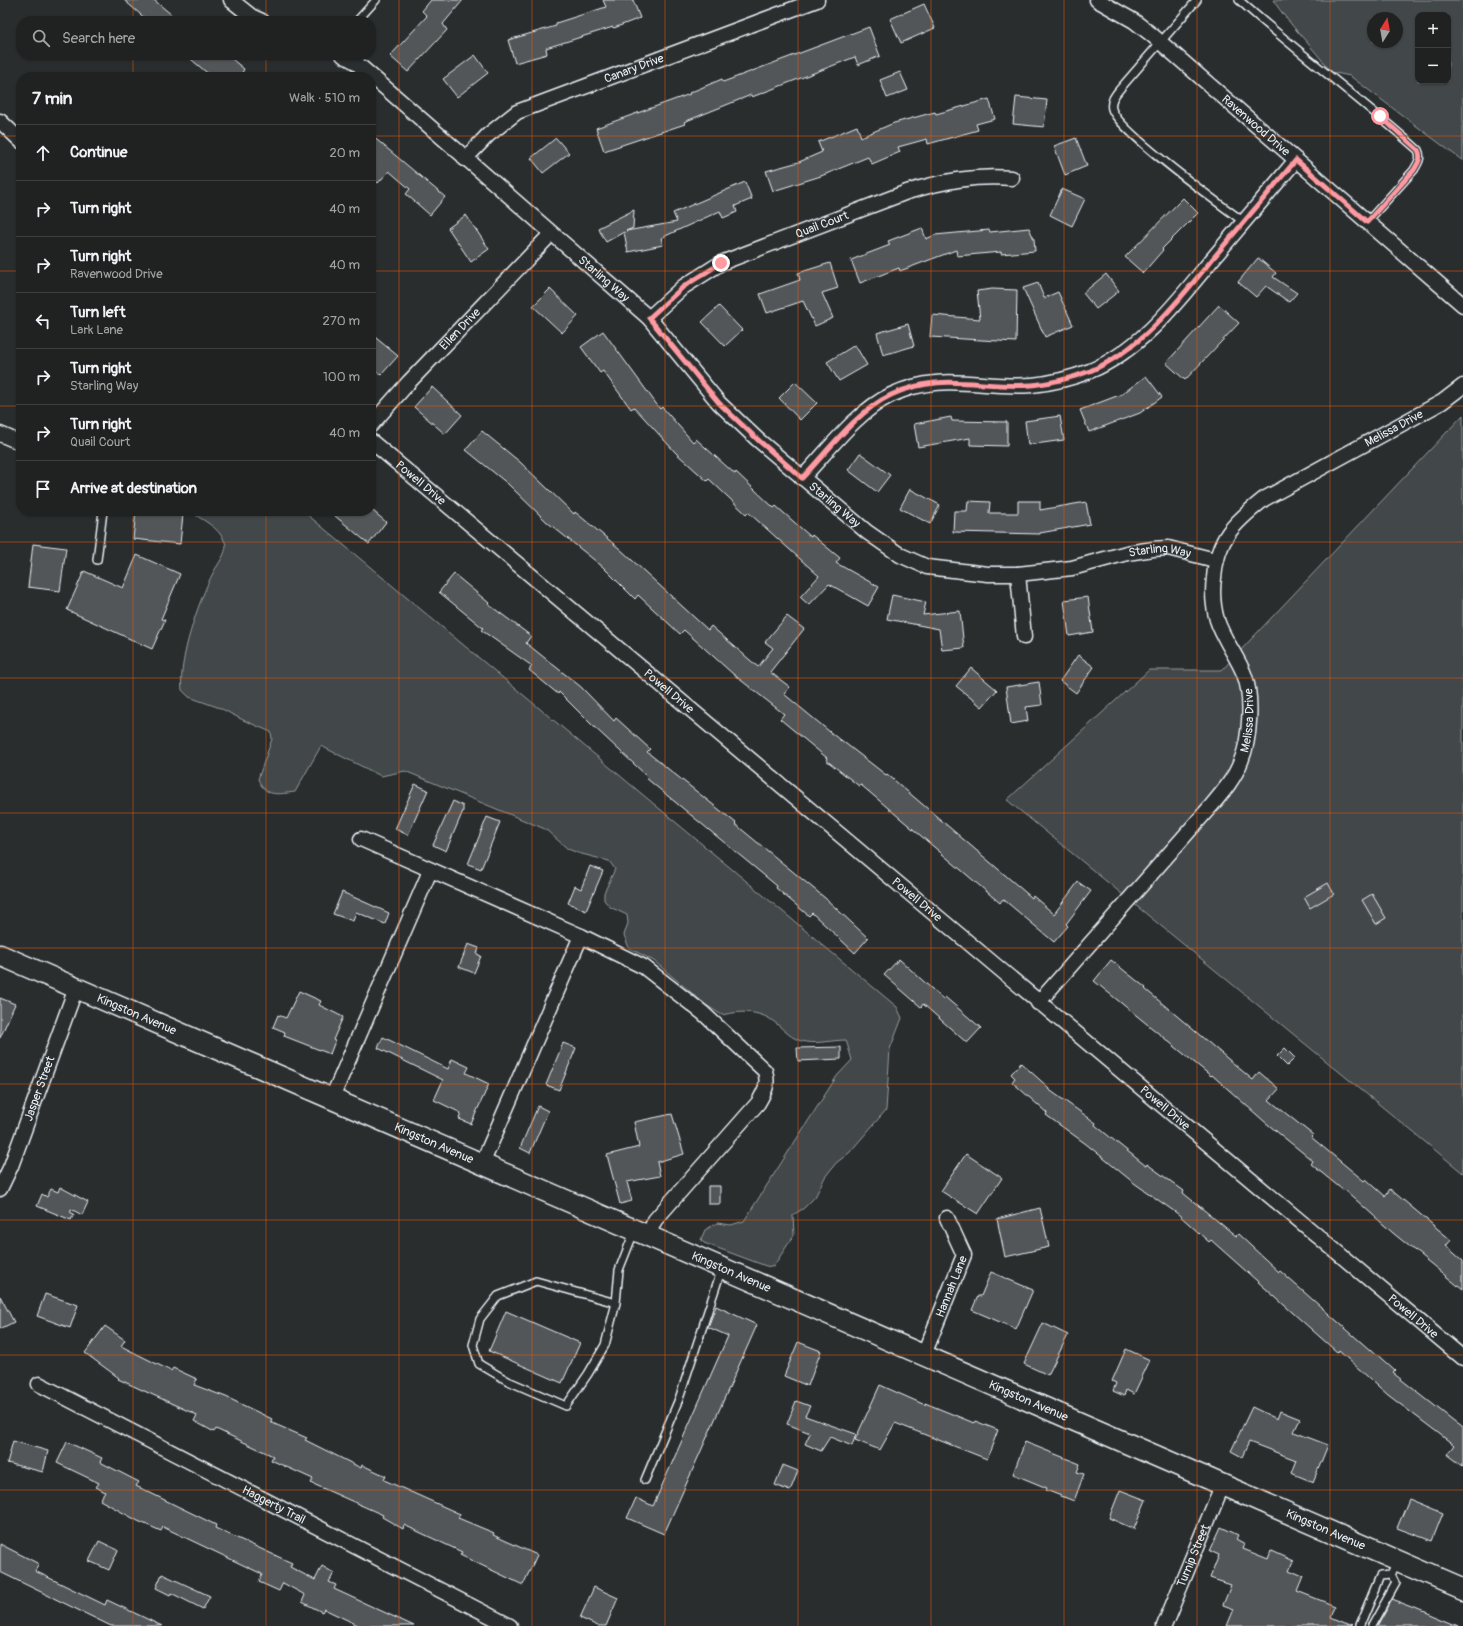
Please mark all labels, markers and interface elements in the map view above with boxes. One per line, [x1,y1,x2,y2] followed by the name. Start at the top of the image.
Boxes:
[1367,12,1403,48] north arrow
[1415,12,1451,84] map controls
[1415,12,1451,48] button: +
[16,16,376,60] search box
[30,27,52,49] icon: search
[62,29,135,48] text: Search here
[1415,48,1451,84] button: −
[602,50,666,86] street label: Canary Drive
[32,88,72,109] text: 7 min
[289,90,360,106] text: Walk · 510 m
[1219,92,1293,159] street label: Ravenwood Drive
[1371,107,1389,125] route start
[32,142,54,164] icon: ahead
[70,143,128,162] text: Continue
[329,145,360,161] text: 20 m
[32,198,54,220] icon: right
[70,199,131,218] text: Turn right
[329,201,360,217] text: 40 m
[793,207,851,241] street label: Quail Court
[70,247,131,266] text: Turn right
[575,252,633,305] street label: Starling Way
[32,254,54,276] icon: right
[712,254,730,272] route end
[329,257,360,273] text: 40 m
[70,266,163,282] text: Ravenwood Drive
[70,303,126,322] text: Turn left
[436,305,484,353] street label: Ellen Drive
[32,310,54,332] icon: left
[323,313,360,329] text: 270 m
[70,322,123,338] text: Lark Lane
[70,359,131,378] text: Turn right
[32,366,54,388] icon: right
[323,369,360,385] text: 100 m
[70,378,138,394] text: Starling Way
[1362,406,1426,450] street label: Melissa Drive
[70,415,131,434] text: Turn right
[32,422,54,444] icon: right
[329,425,360,441] text: 40 m
[70,434,130,450] text: Quail Court
[393,457,449,508] street label: Powell Drive
[32,478,54,500] icon: arrive
[70,479,197,498] text: Arrive at destination
[806,479,864,531] street label: Starling Way
[1128,541,1193,561] street label: Starling Way
[641,666,697,717] street label: Powell Drive
[1237,687,1257,754] street label: Melissa Drive
[889,874,945,925] street label: Powell Drive
[95,990,179,1038] street label: Kingston Avenue
[21,1054,58,1123] street label: Jasper Street
[1137,1083,1193,1133] street label: Powell Drive
[392,1119,476,1167] street label: Kingston Avenue
[689,1248,773,1296] street label: Kingston Avenue
[932,1253,970,1319] street label: Hannah Lane
[1385,1291,1441,1342] street label: Powell Drive
[987,1377,1071,1425] street label: Kingston Avenue
[240,1482,308,1527] street label: Haggerty Trail
[1284,1506,1368,1553] street label: Kingston Avenue
[1173,1522,1213,1589] street label: Turnip Street

